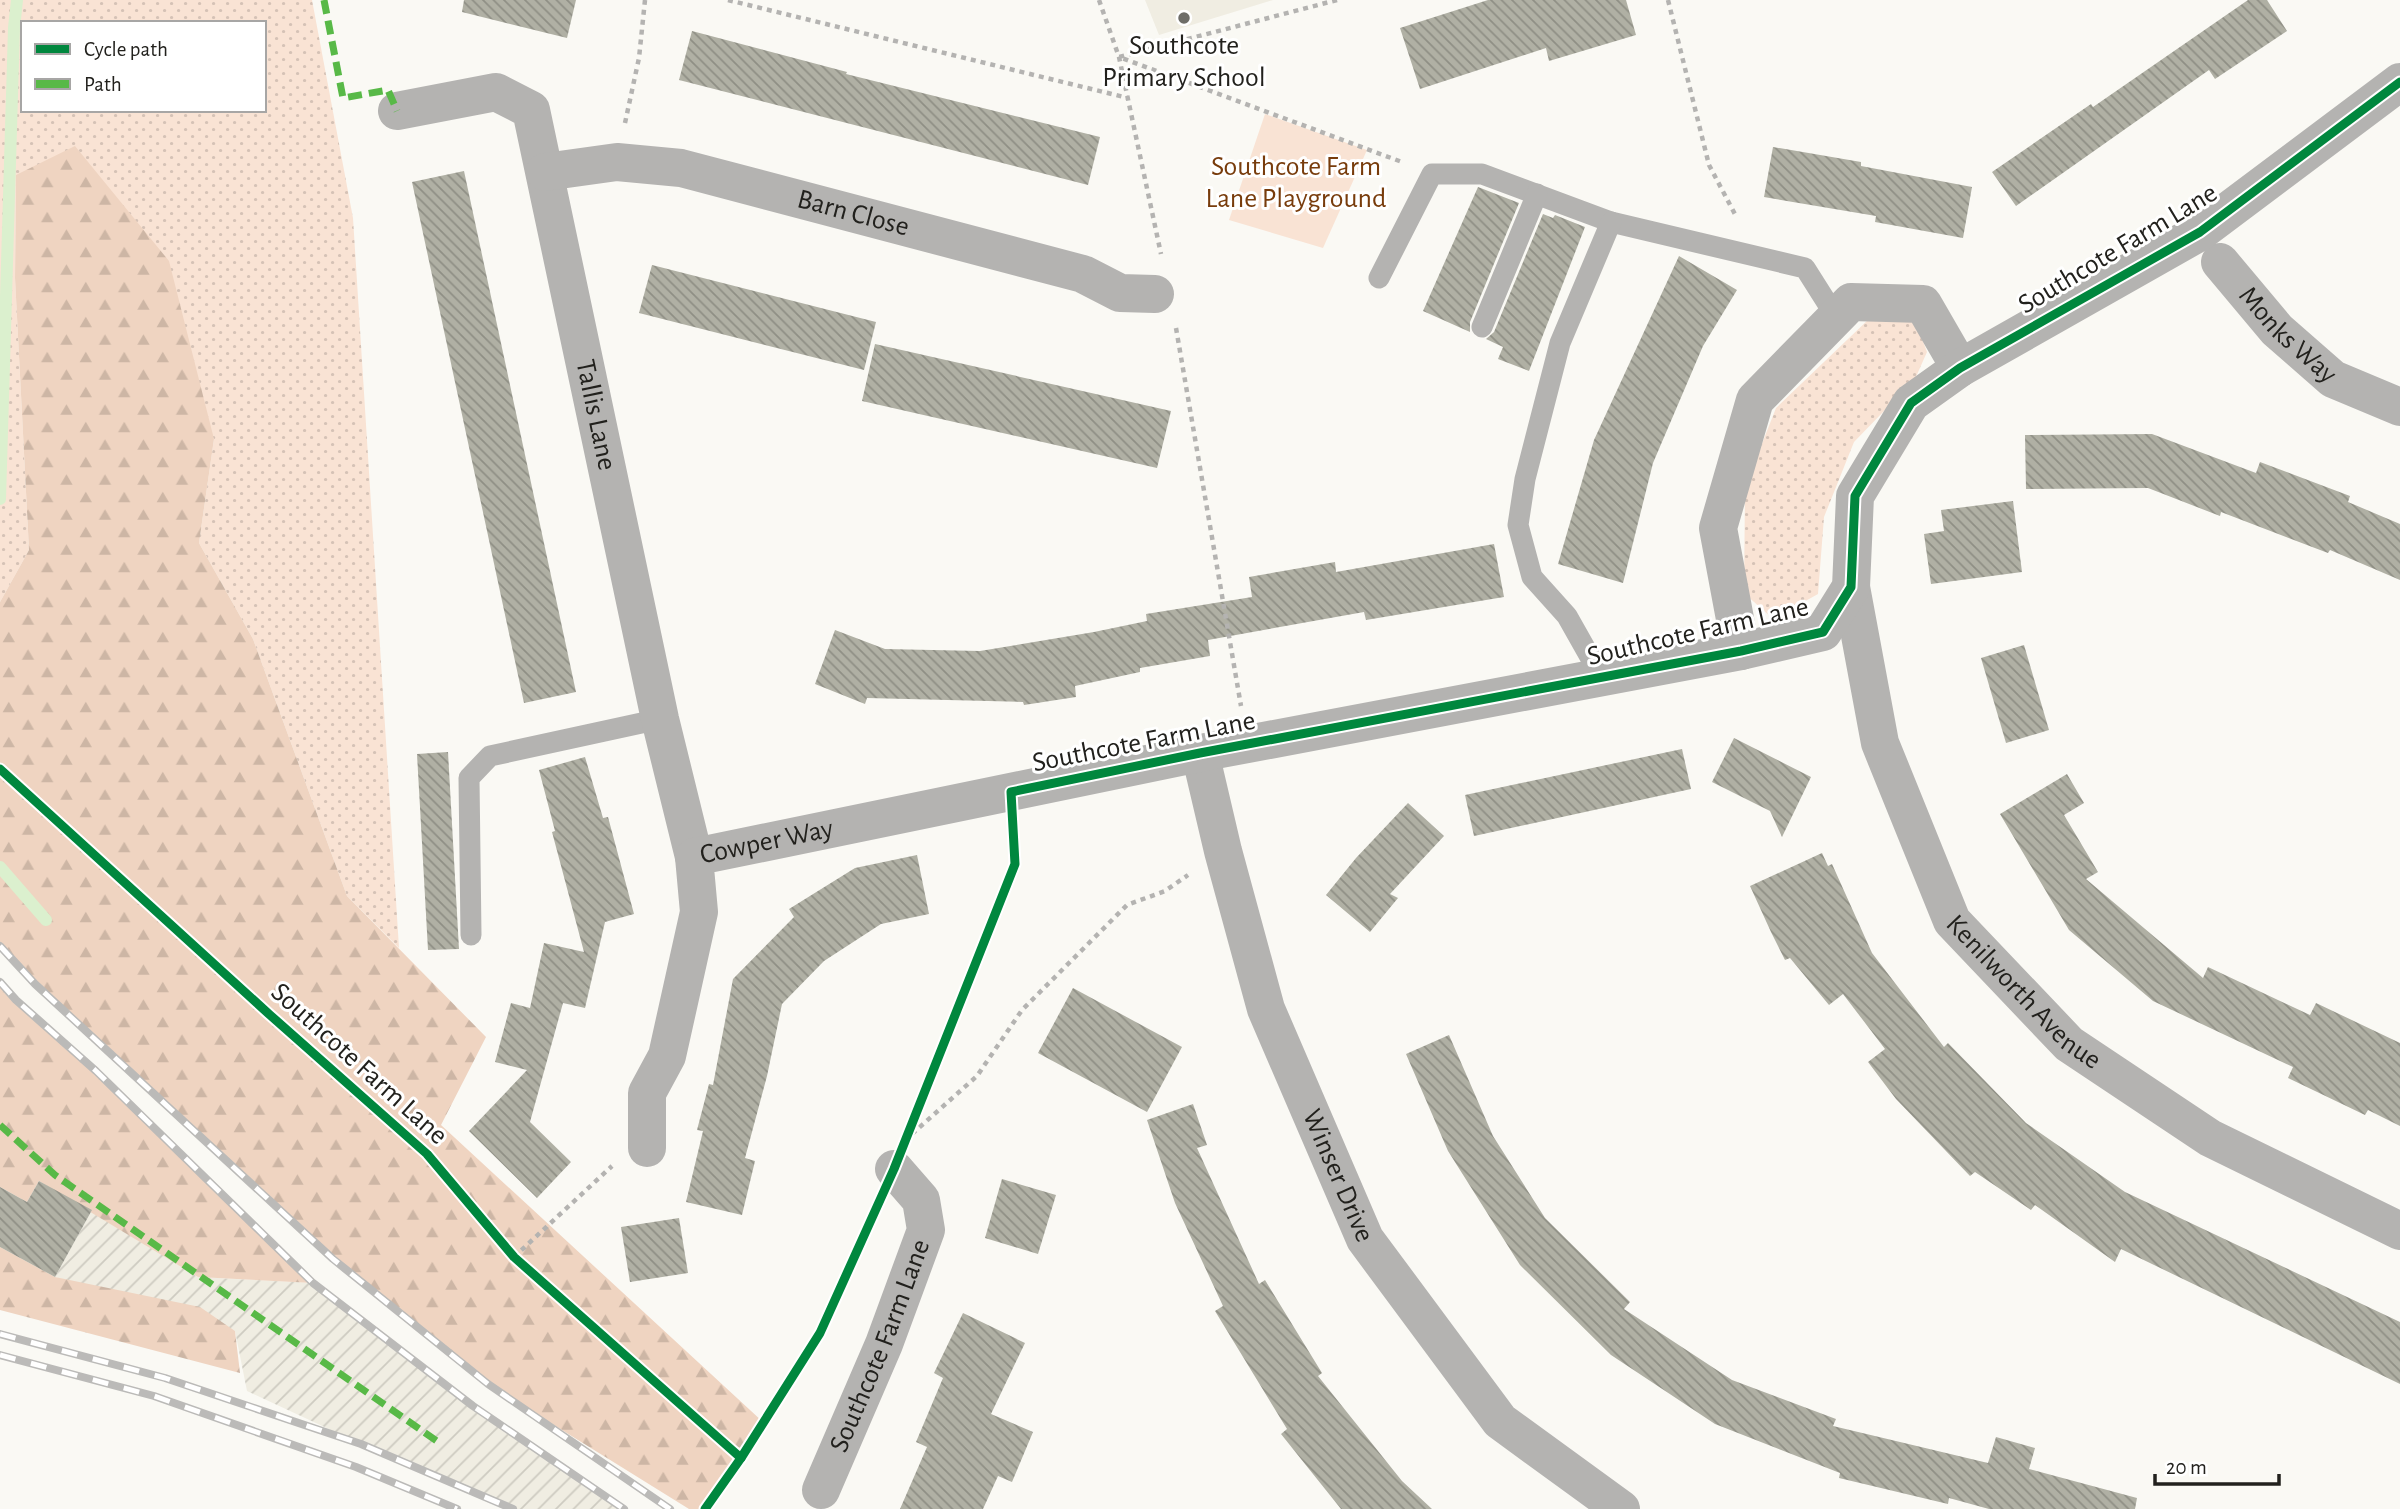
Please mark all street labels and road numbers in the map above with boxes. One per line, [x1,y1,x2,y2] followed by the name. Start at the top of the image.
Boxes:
[2014,179,2222,319] street label: Southcote Farm Lane
[794,185,912,242] street label: Barn Close
[2233,282,2342,389] street label: Monks Way
[570,357,621,473] street label: Tallis Lane
[1585,593,1811,671] street label: Southcote Farm Lane
[1030,707,1258,777] street label: Southcote Farm Lane
[698,815,836,869] street label: Cowper Way
[1941,910,2106,1075] street label: Kenilworth Avenue
[265,978,453,1150] street label: Southcote Farm Lane
[1297,1105,1379,1246] street label: Winser Drive
[825,1236,935,1456] street label: Southcote Farm Lane

